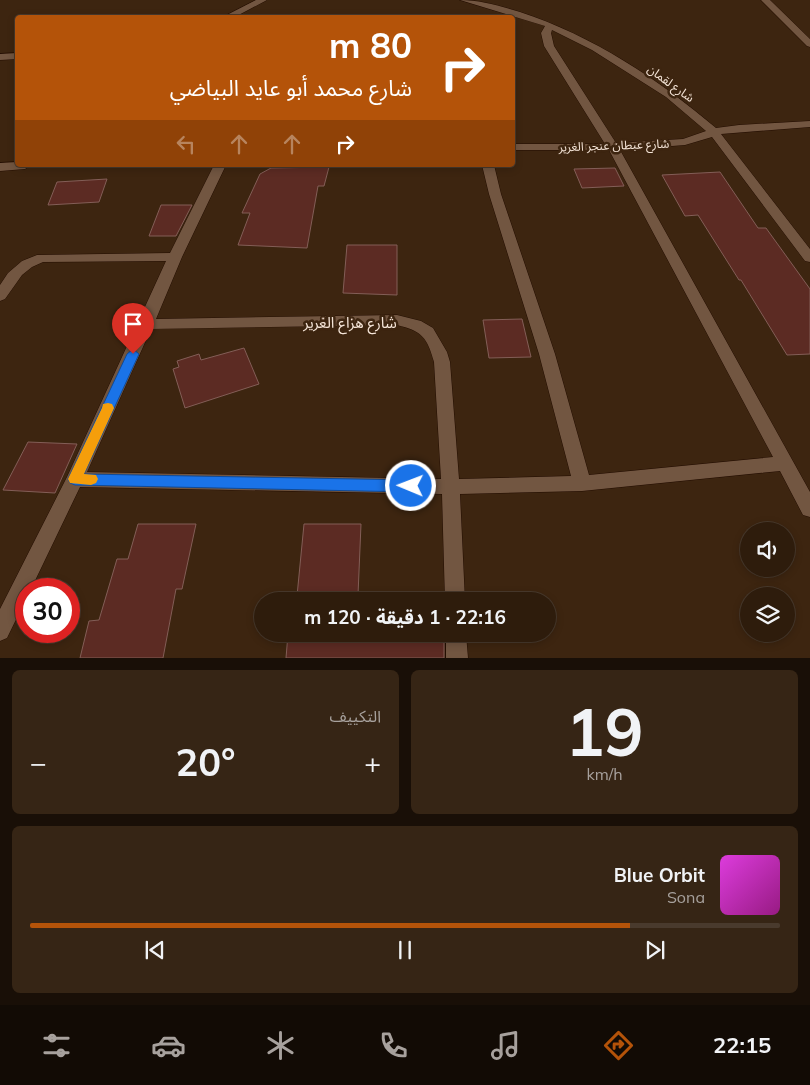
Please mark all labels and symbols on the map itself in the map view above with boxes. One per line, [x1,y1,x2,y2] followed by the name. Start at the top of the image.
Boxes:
[643,61,697,107] street label: شارع لقمان
[557,136,670,156] street label: شارع عبطان عنجر الغرير
[112,303,154,354] pin
[302,313,397,335] street label: شارع هزاع الغرير
[384,459,436,511] position arrow
[15,578,80,643] speed limit sign: 30

